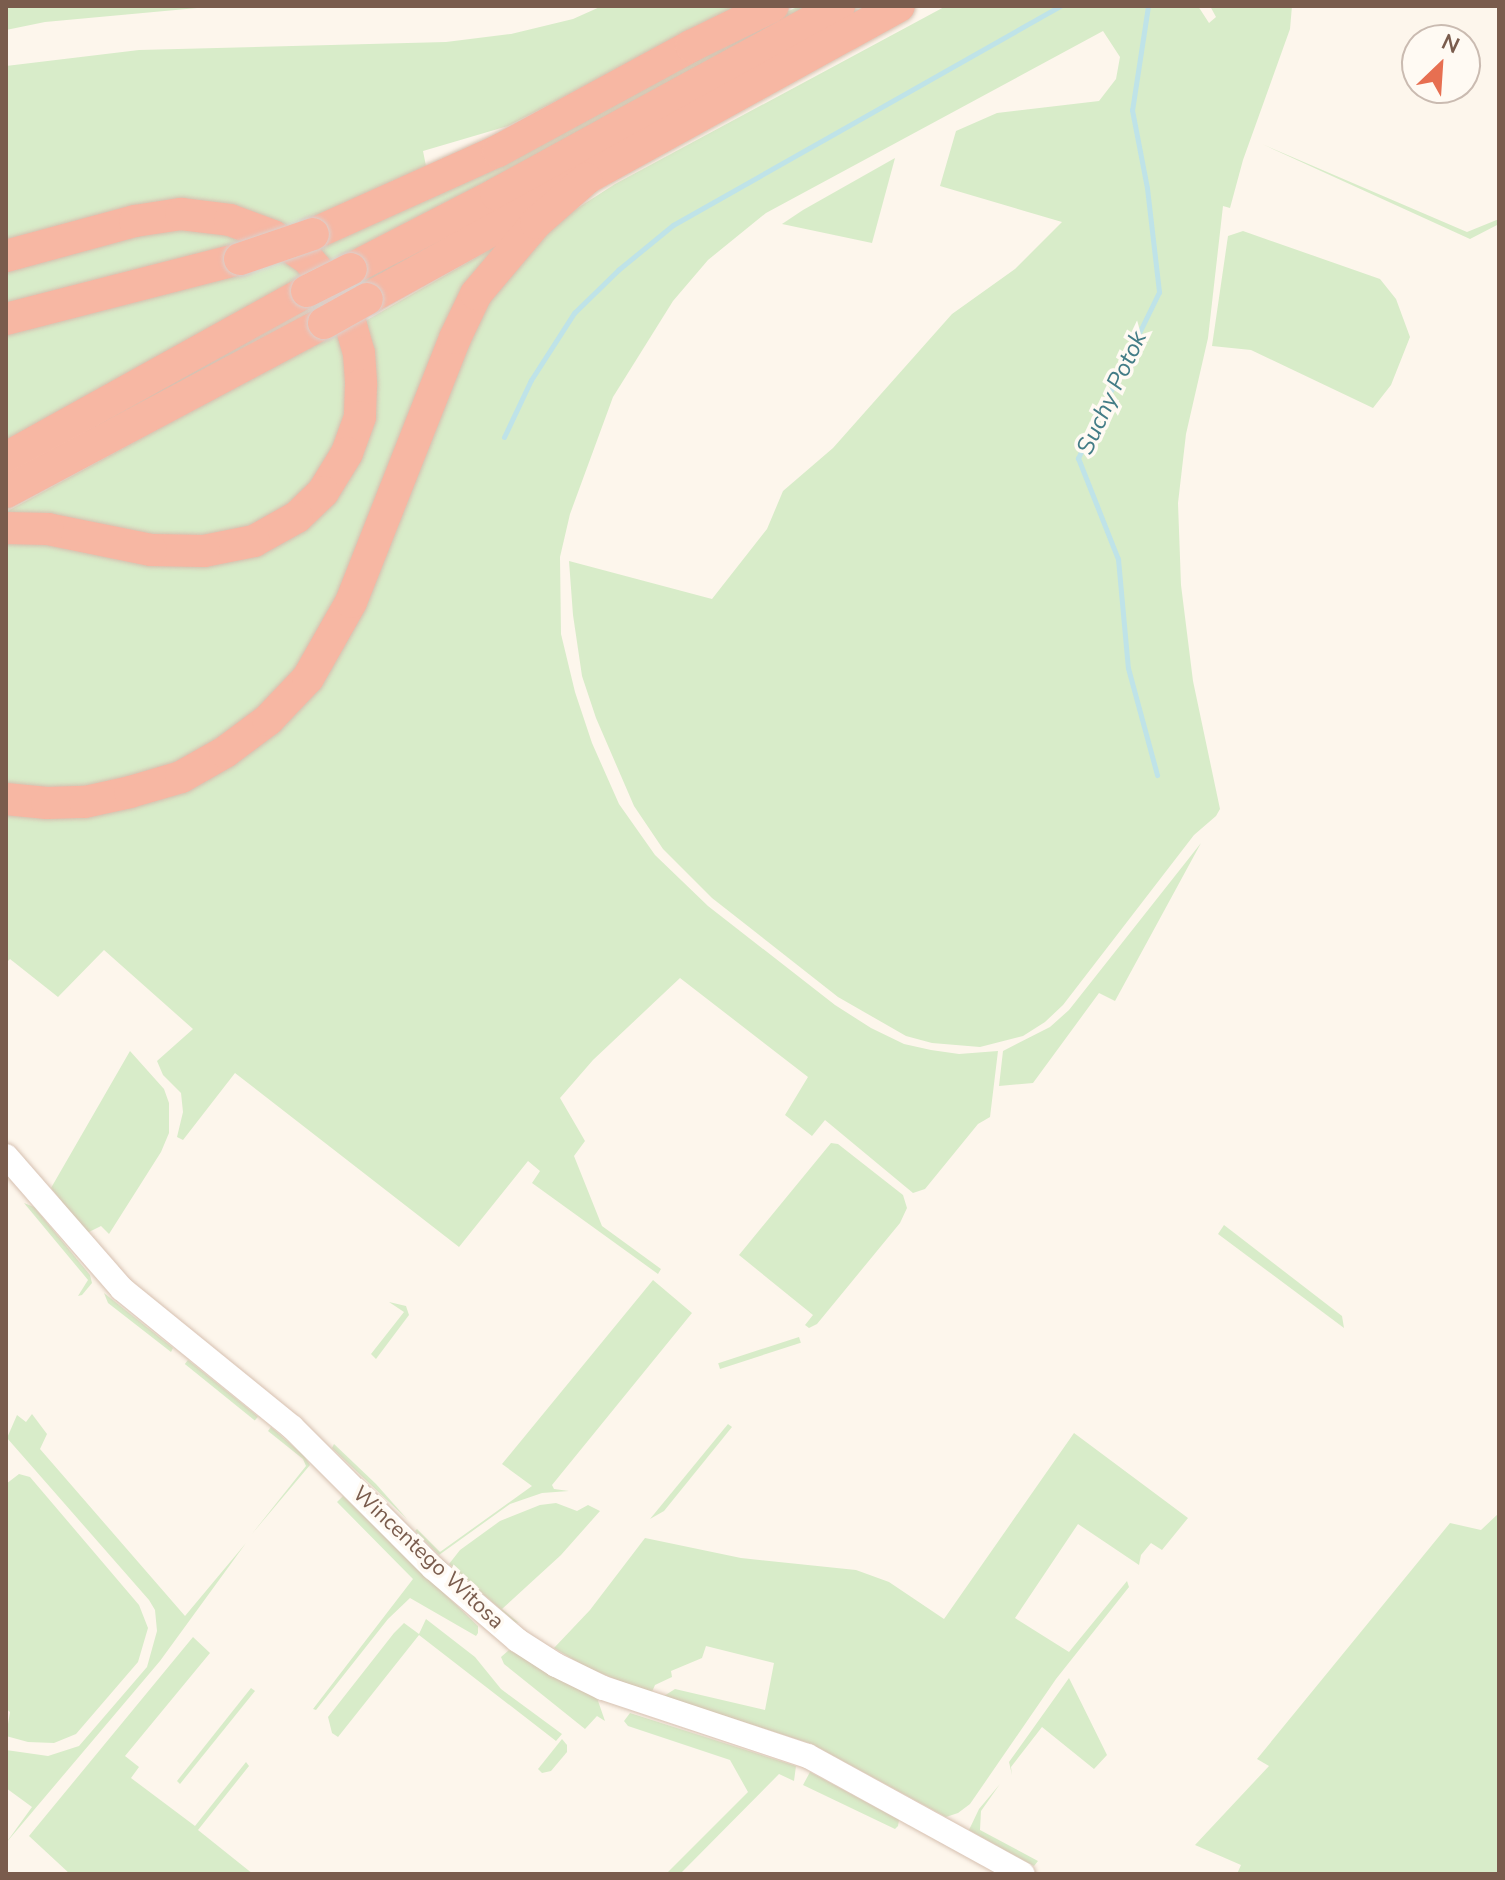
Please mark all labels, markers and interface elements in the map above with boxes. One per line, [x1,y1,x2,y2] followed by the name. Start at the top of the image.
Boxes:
[1401,24,1481,104] north arrow
[1436,27,1464,61] text: N
[1071,327,1153,459] water label: Suchy Potok
[347,1481,509,1635] street label: Wincentego Witosa

